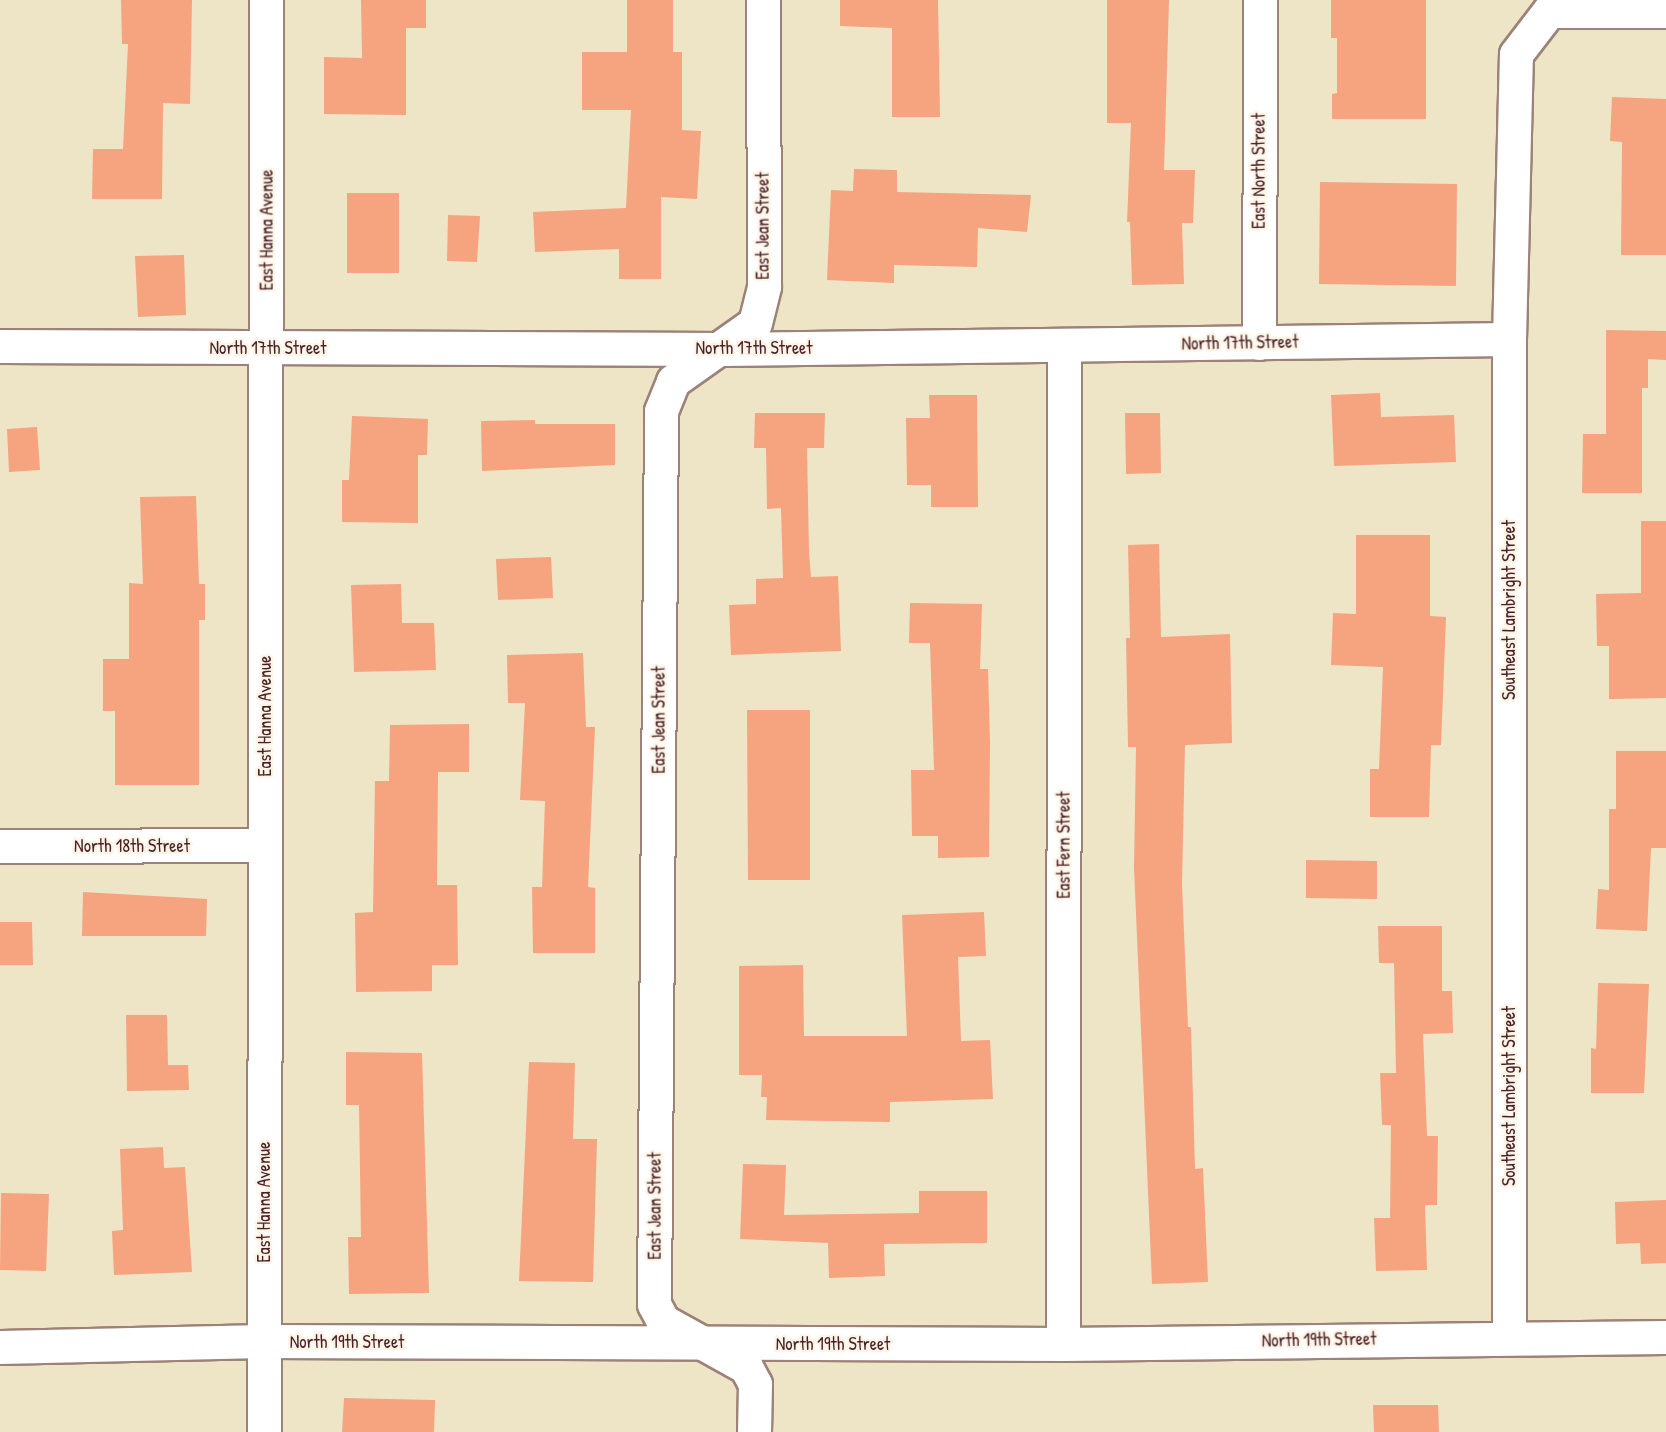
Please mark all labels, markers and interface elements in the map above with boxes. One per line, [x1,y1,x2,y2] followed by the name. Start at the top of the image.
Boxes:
[1248,113,1270,229] street label: East North Street
[256,170,278,290] street label: East Hanna Avenue
[752,172,774,280] street label: East Jean Street
[1181,331,1299,355] street label: North 17th Street
[210,337,326,359] street label: North 17th Street
[696,337,812,359] street label: North 17th Street
[1498,520,1520,700] street label: Southeast Lambright Street
[254,656,276,776] street label: East Hanna Avenue
[648,666,670,774] street label: East Jean Street
[1053,791,1075,899] street label: East Fern Street
[74,835,190,857] street label: North 18th Street
[1498,1006,1520,1186] street label: Southeast Lambright Street
[253,1142,275,1262] street label: East Hanna Avenue
[644,1152,666,1260] street label: East Jean Street
[1262,1328,1376,1352] street label: North 19th Street
[290,1331,404,1353] street label: North 19th Street
[776,1333,890,1355] street label: North 19th Street

